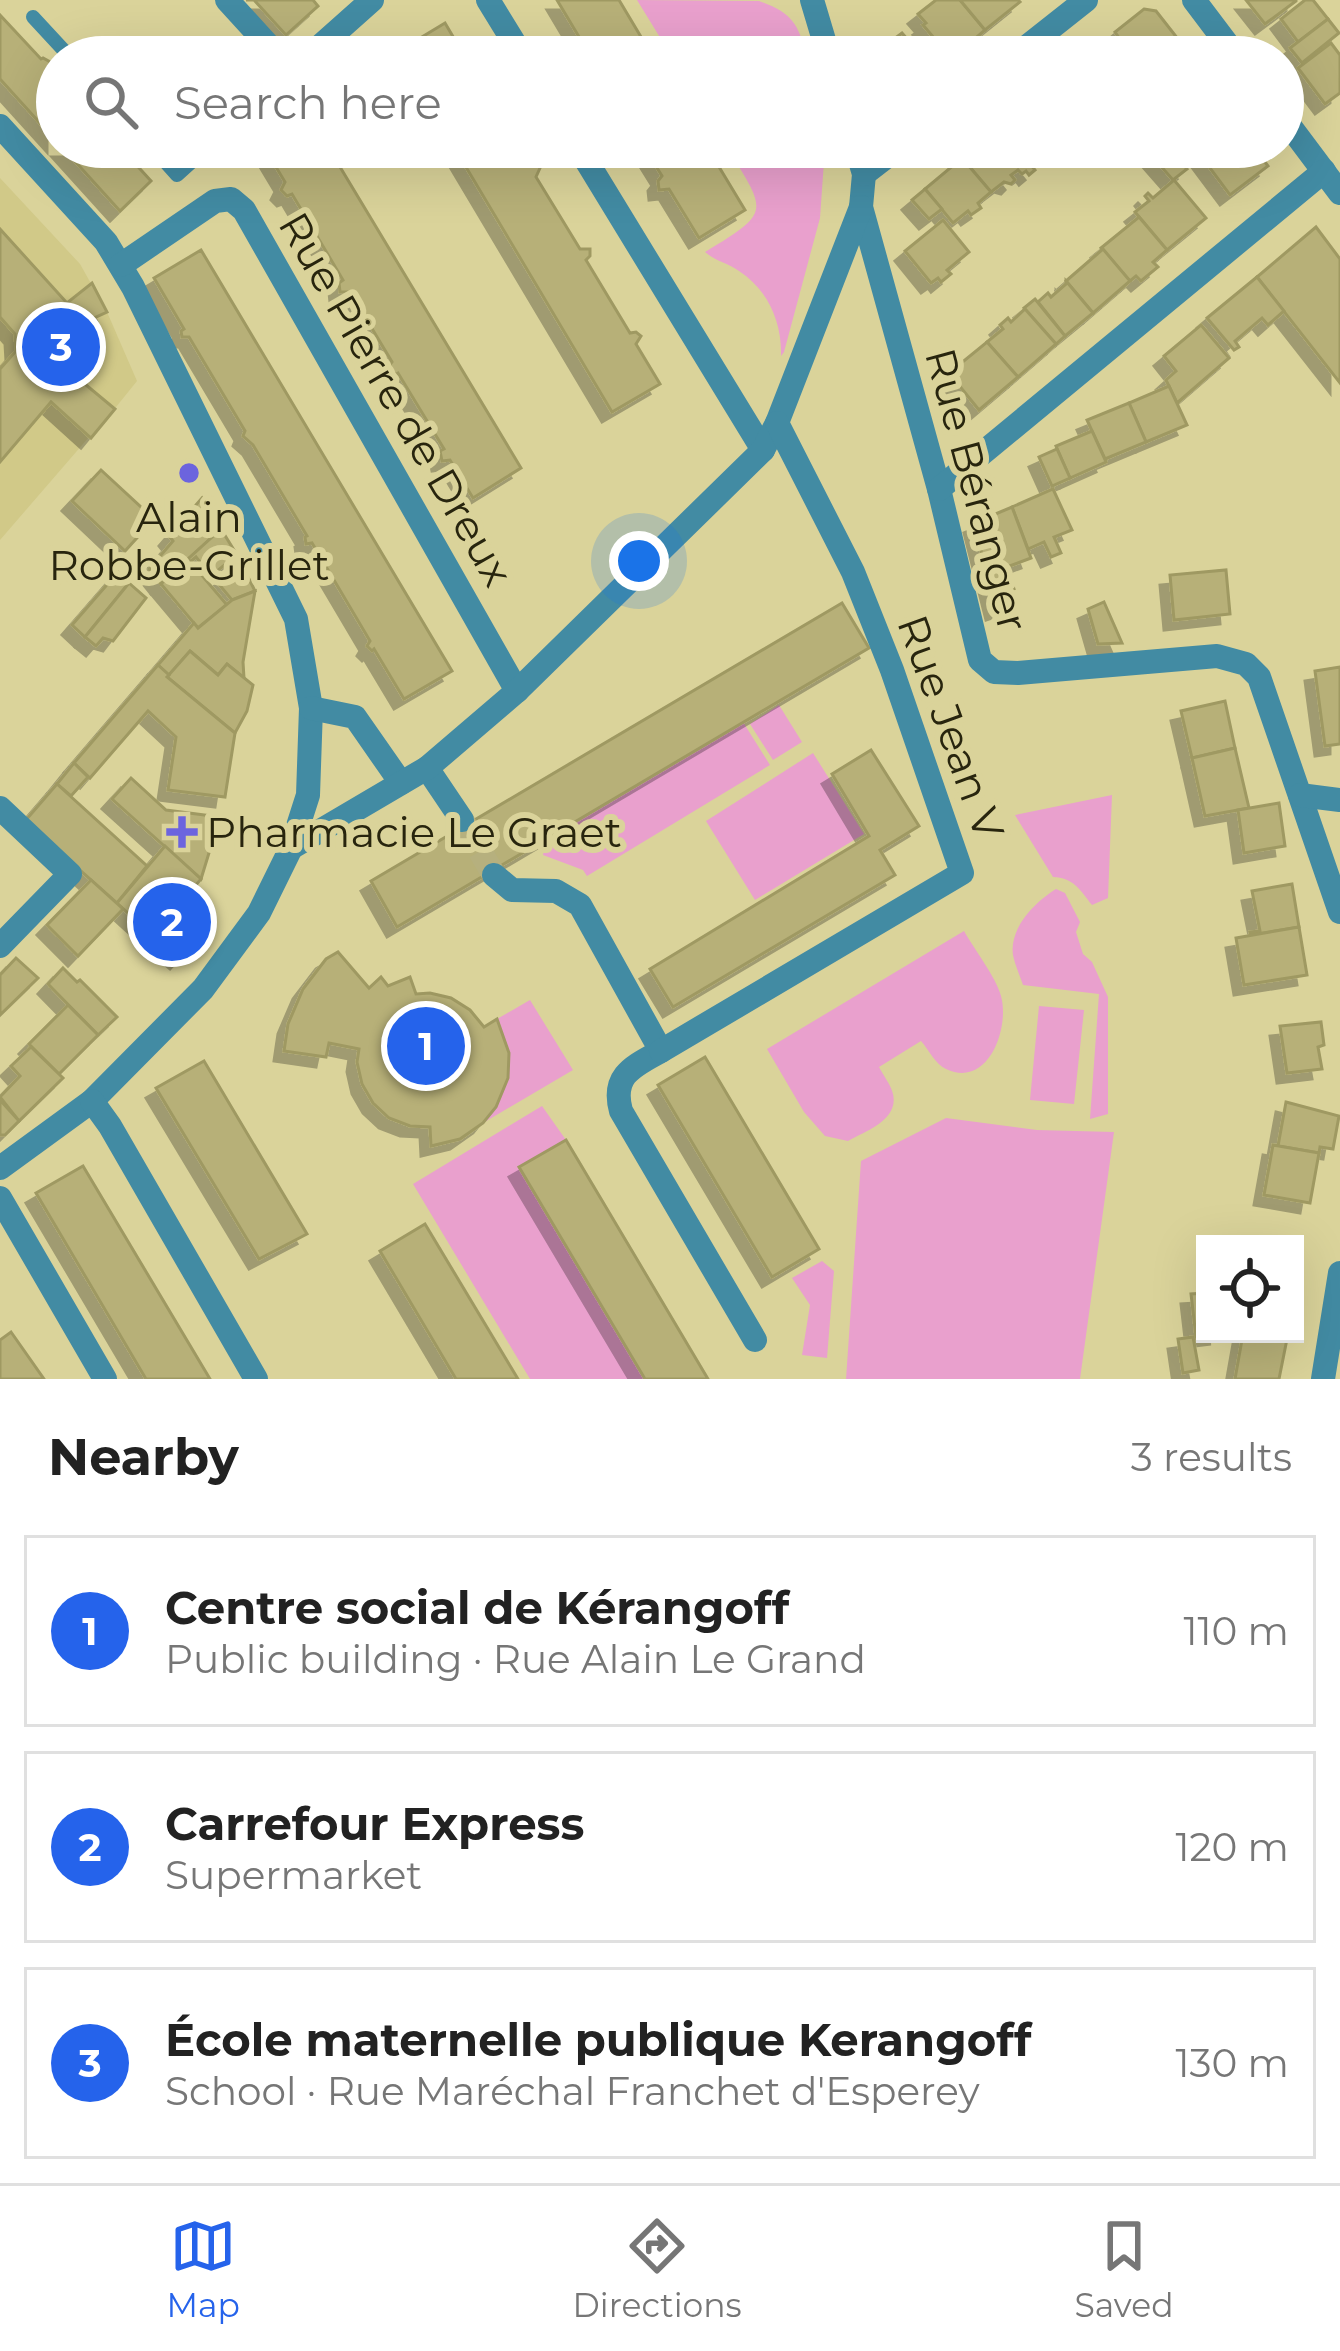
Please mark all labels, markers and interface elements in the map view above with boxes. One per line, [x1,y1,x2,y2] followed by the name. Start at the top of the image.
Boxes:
[36,36,1304,168] search box
[78,69,144,135] icon: search
[174,75,442,130] text: Search here
[268,203,524,595] street label: Rue Pierre de Dreux
[22,302,100,392] pin: 3
[914,343,1040,637] street label: Rue Béranger
[176,460,202,486] marker: Alain Robbe-Grillet
[48,491,330,591] place label: Alain Robbe-Grillet
[609,531,669,591] your location
[887,608,1016,847] street label: Rue Jean V
[206,806,622,858] place label: Pharmacie Le Graet
[169,819,195,845] marker: Pharmacie Le Graet
[133,877,211,967] pin: 2
[387,1001,465,1091] pin: 1
[1196,1235,1304,1343] map controls
[1196,1235,1304,1343] button: locate
[48,1426,239,1488] text: Nearby
[1131,1433,1292,1481] text: 3 results
[165,1580,789,1635] text: Centre social de Kérangoff
[82,1607,98,1655] text: 1
[1183,1607,1289,1655] text: 110 m
[165,1635,866,1683] text: Public building · Rue Alain Le Grand
[165,1796,584,1851] text: Carrefour Express
[78,1823,102,1871] text: 2
[1175,1823,1289,1871] text: 120 m
[165,1851,422,1899] text: Supermarket
[165,2012,1032,2067] text: École maternelle publique Kerangoff
[78,2039,102,2087] text: 3
[1176,2039,1289,2087] text: 130 m
[165,2067,980,2115] text: School · Rue Maréchal Franchet d'Esperey
[166,2213,240,2325] tab: Map
[573,2213,742,2325] tab: Directions
[1074,2213,1174,2325] tab: Saved

